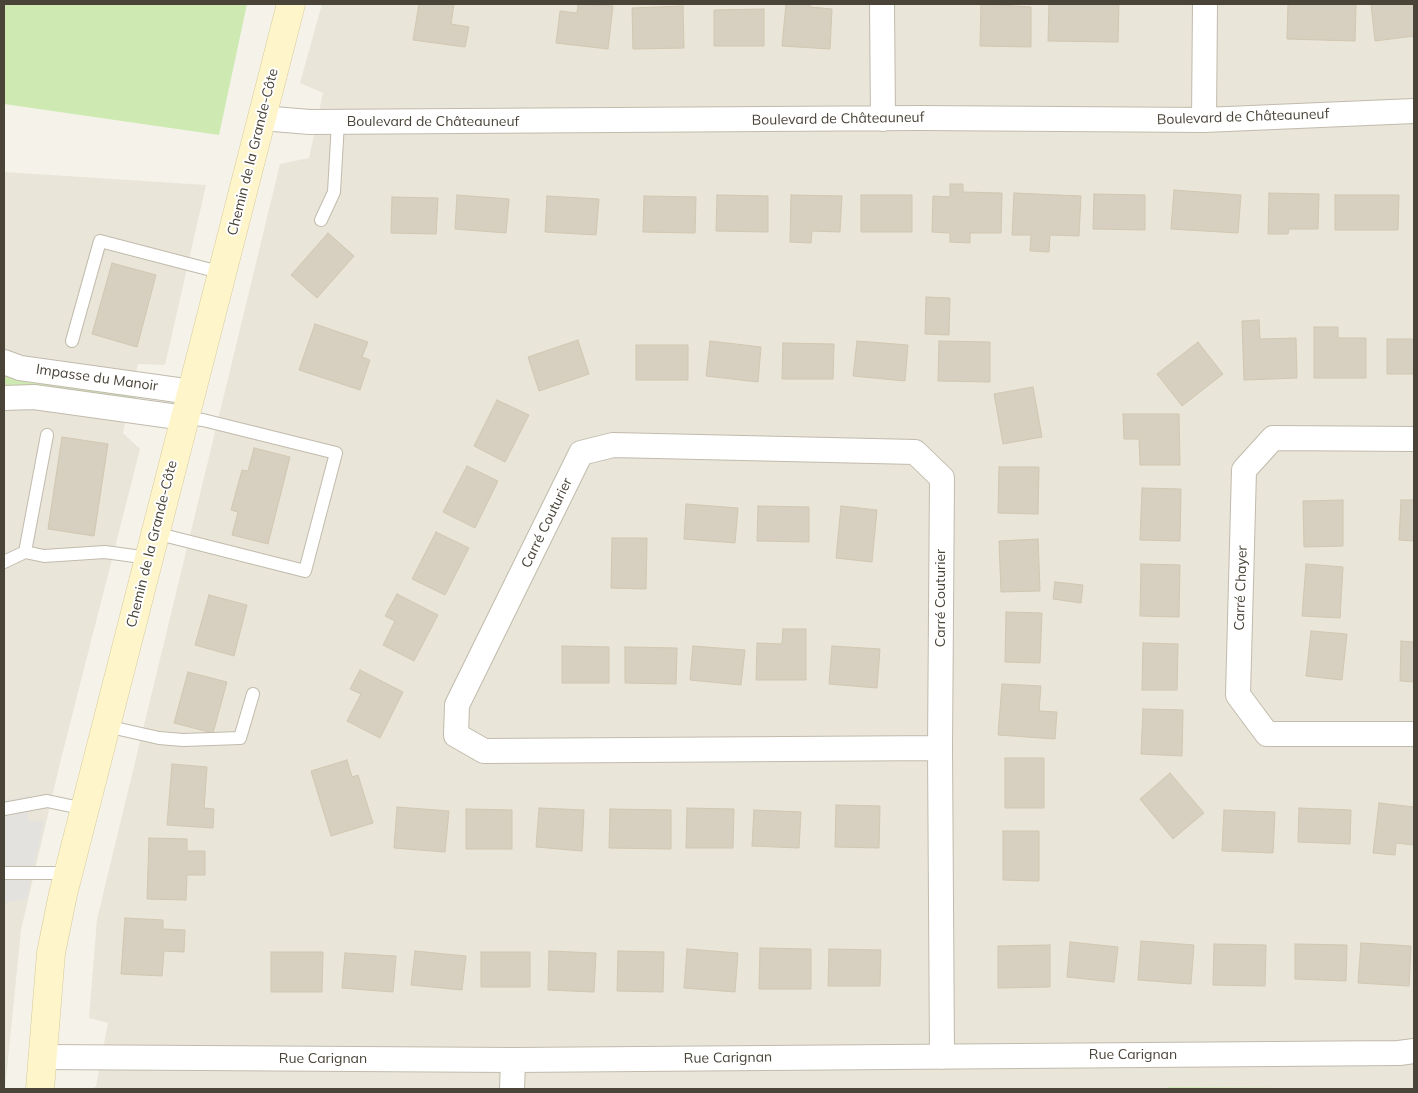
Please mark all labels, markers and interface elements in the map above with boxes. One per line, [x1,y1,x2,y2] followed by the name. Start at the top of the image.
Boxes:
[224,67,282,237] street label: Chemin de la Grande-Côte
[1156,106,1330,128] street label: Boulevard de Châteauneuf
[752,109,924,129] street label: Boulevard de Châteauneuf
[347,114,519,130] street label: Boulevard de Châteauneuf
[35,361,159,395] street label: Impasse du Manoir
[123,459,181,629] street label: Chemin de la Grande-Côte
[518,475,576,571] street label: Carré Couturier
[1231,545,1251,631] street label: Carré Chayer
[933,549,949,647] street label: Carré Couturier
[1089,1047,1177,1063] street label: Rue Carignan
[684,1049,772,1067] street label: Rue Carignan
[279,1051,367,1067] street label: Rue Carignan

